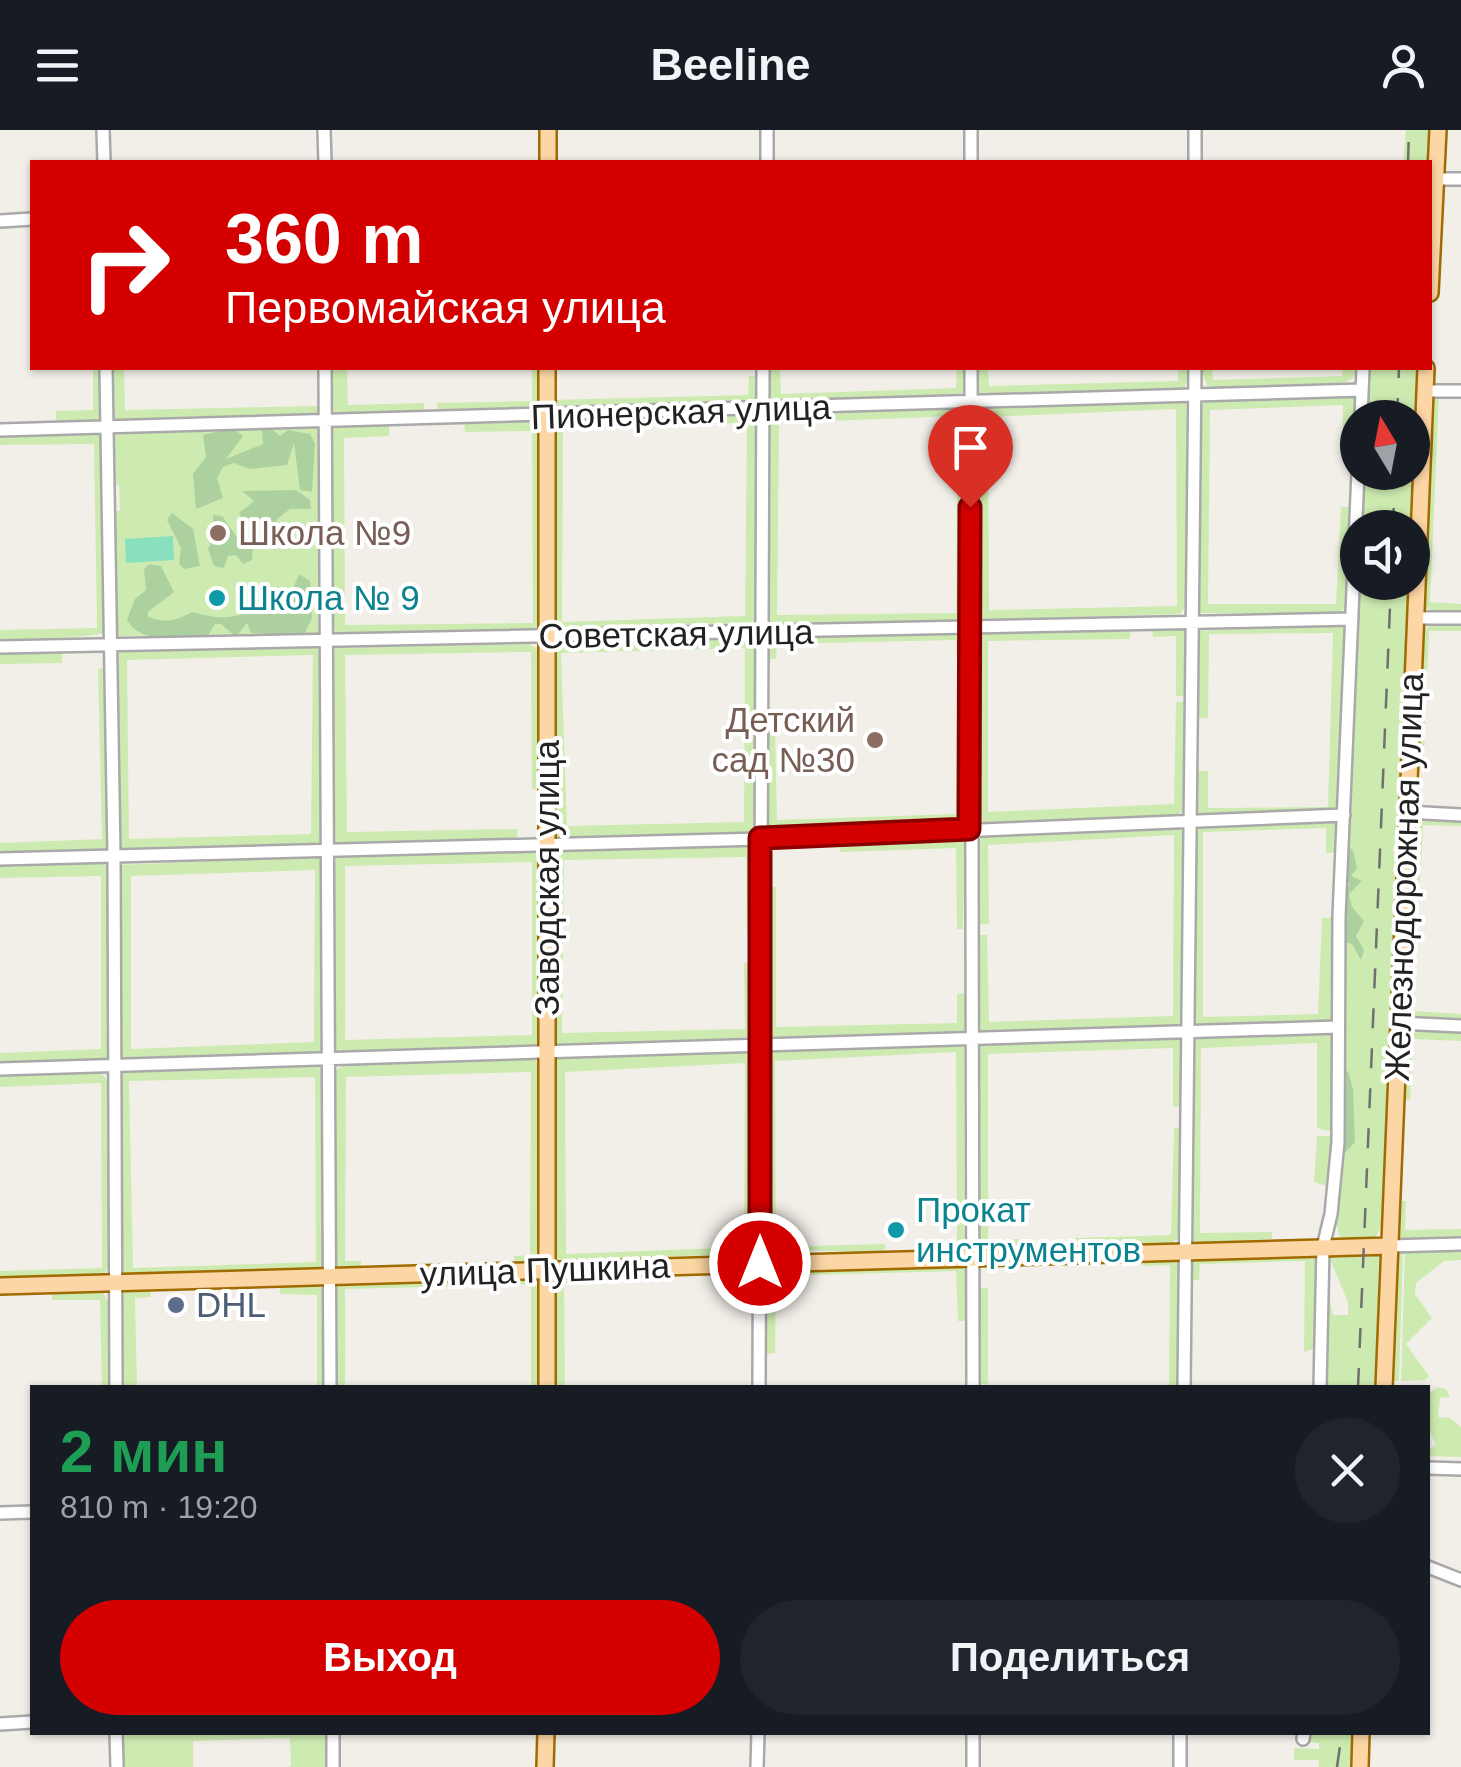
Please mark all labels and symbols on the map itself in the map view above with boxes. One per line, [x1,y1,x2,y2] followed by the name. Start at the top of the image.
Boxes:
[530,387,832,436] street label: Пионерская улица
[1340,400,1430,490] north arrow
[928,405,1013,508] pin
[238,513,411,552] place label: Школа №9
[207,522,229,544] marker: Школа №9
[237,578,420,617] place label: Школа № 9
[206,587,228,609] marker: Школа № 9
[538,612,814,655] street label: Советская улица
[1377,671,1430,1082] street label: Железнодорожная улица
[711,700,855,779] place label: Детский сад №30
[864,729,886,751] marker: Детский сад №30
[527,740,566,1016] street label: Заводская улица
[916,1190,1141,1269] place label: Прокат инструментов
[708,1211,812,1315] position arrow
[885,1219,907,1241] marker: Прокат инструментов
[419,1246,671,1293] street label: улица Пушкина
[196,1285,266,1324] place label: DHL
[165,1294,187,1316] marker: DHL

